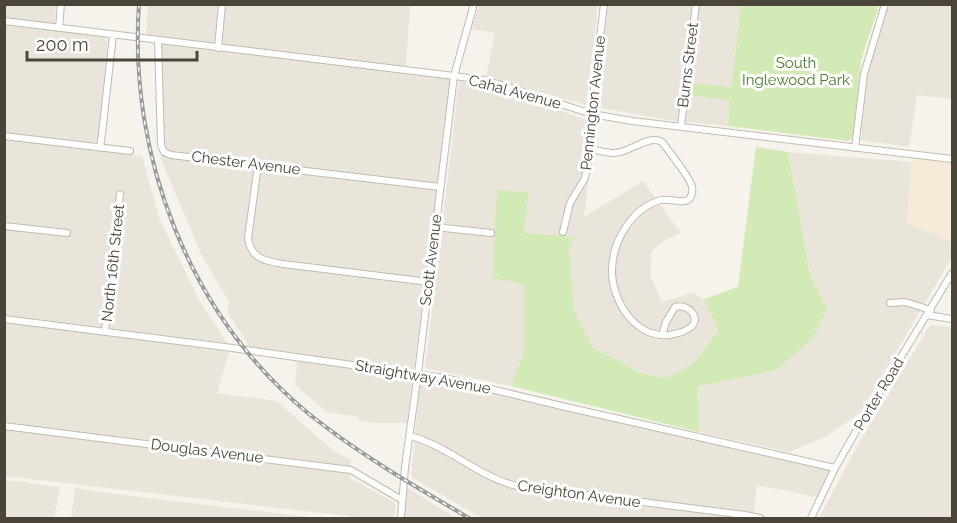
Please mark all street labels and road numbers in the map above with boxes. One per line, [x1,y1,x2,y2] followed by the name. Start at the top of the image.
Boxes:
[674,21,702,109] street label: Burns Street
[577,35,609,171] street label: Pennington Avenue
[467,71,563,113] street label: Cahal Avenue
[190,147,302,179] street label: Chester Avenue
[98,203,128,323] street label: North 16th Street
[416,213,446,307] street label: Scott Avenue
[850,354,908,434] street label: Porter Road
[354,356,492,398] street label: Straightway Avenue
[150,435,265,467] street label: Douglas Avenue
[516,476,642,512] street label: Creighton Avenue

